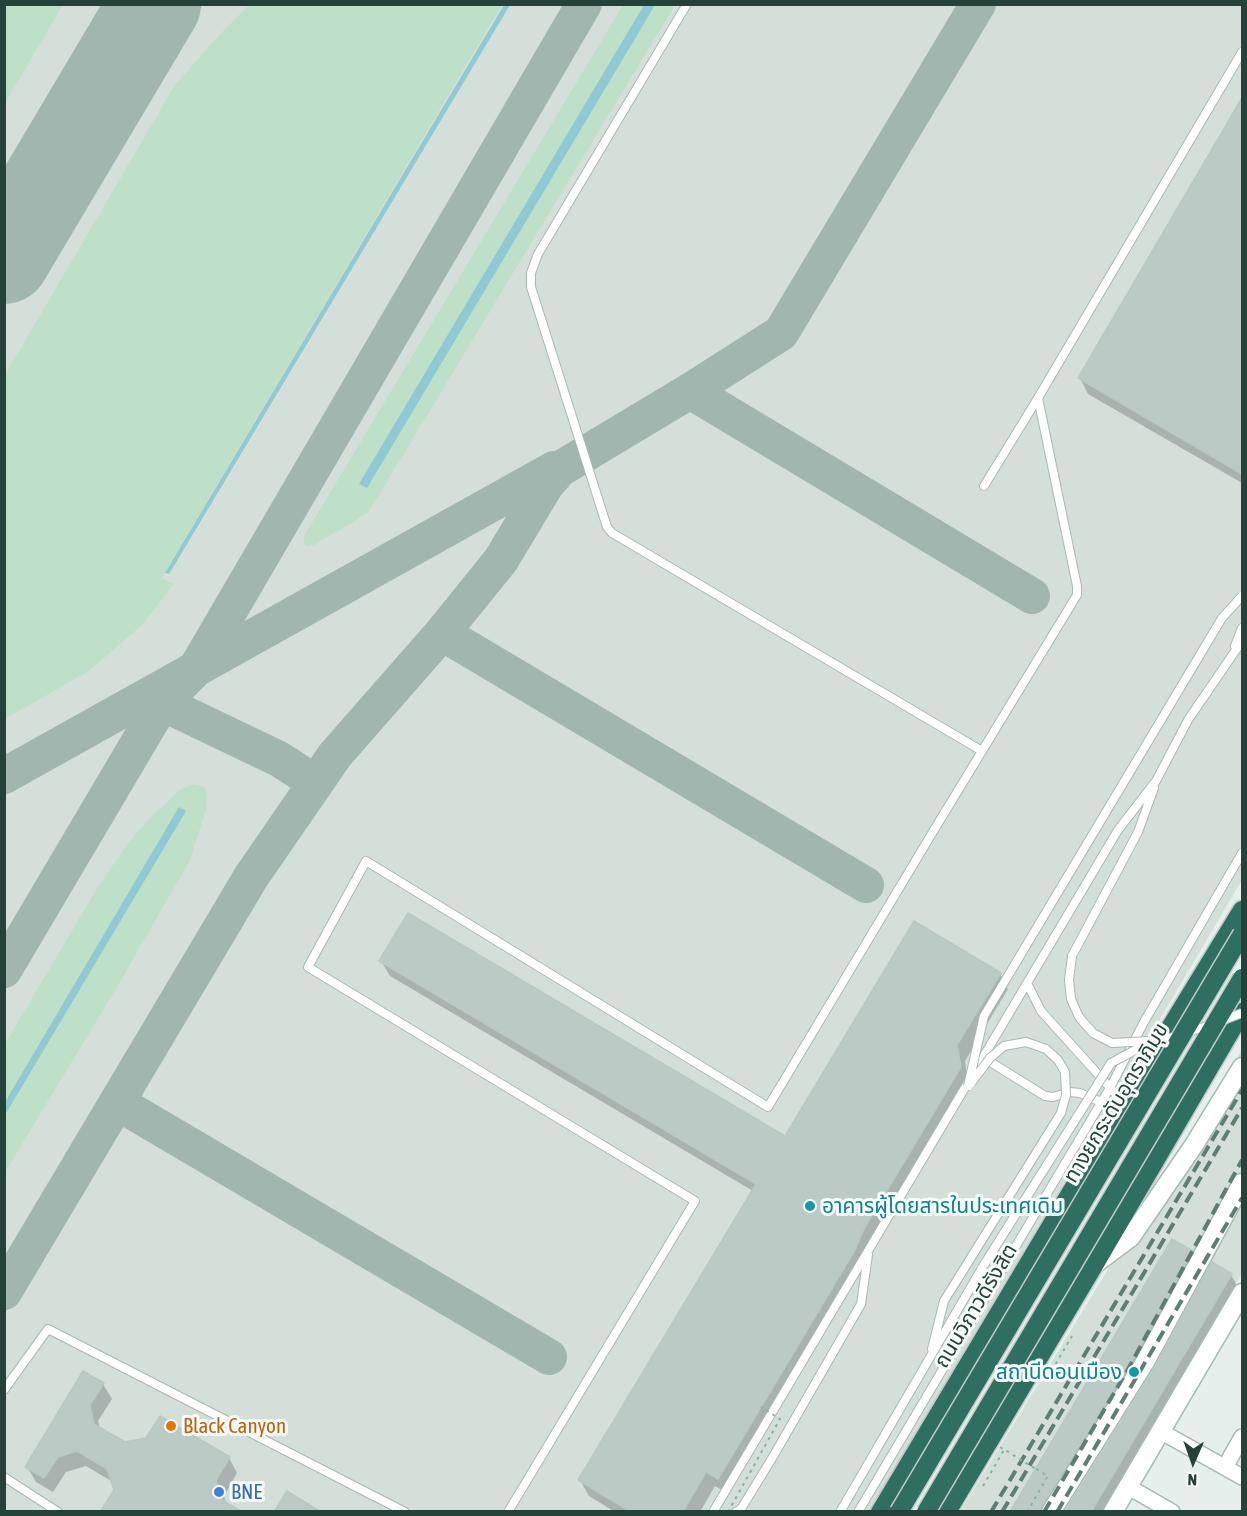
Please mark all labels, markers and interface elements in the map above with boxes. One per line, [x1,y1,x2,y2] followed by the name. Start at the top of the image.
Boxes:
[1058,1019,1174,1187] street label: ทางยกระดับอุตราภิมุข
[822,1193,1063,1219] place label: อาคารผู้โดยสารในประเทศเดิม
[803,1199,817,1213] marker: อาคารผู้โดยสารในประเทศเดิม
[929,1239,1023,1373] street label: ถนนวิภาวดีรังสิต
[996,1359,1122,1385] place label: สถานีดอนเมือง
[1127,1365,1141,1379] marker: สถานีดอนเมือง
[183,1413,286,1439] place label: Black Canyon
[164,1419,178,1433] marker: Black Canyon
[1163,1432,1223,1492] north arrow
[1187,1471,1197,1489] text: N
[231,1479,262,1505] place label: BNE
[212,1485,226,1499] marker: BNE

